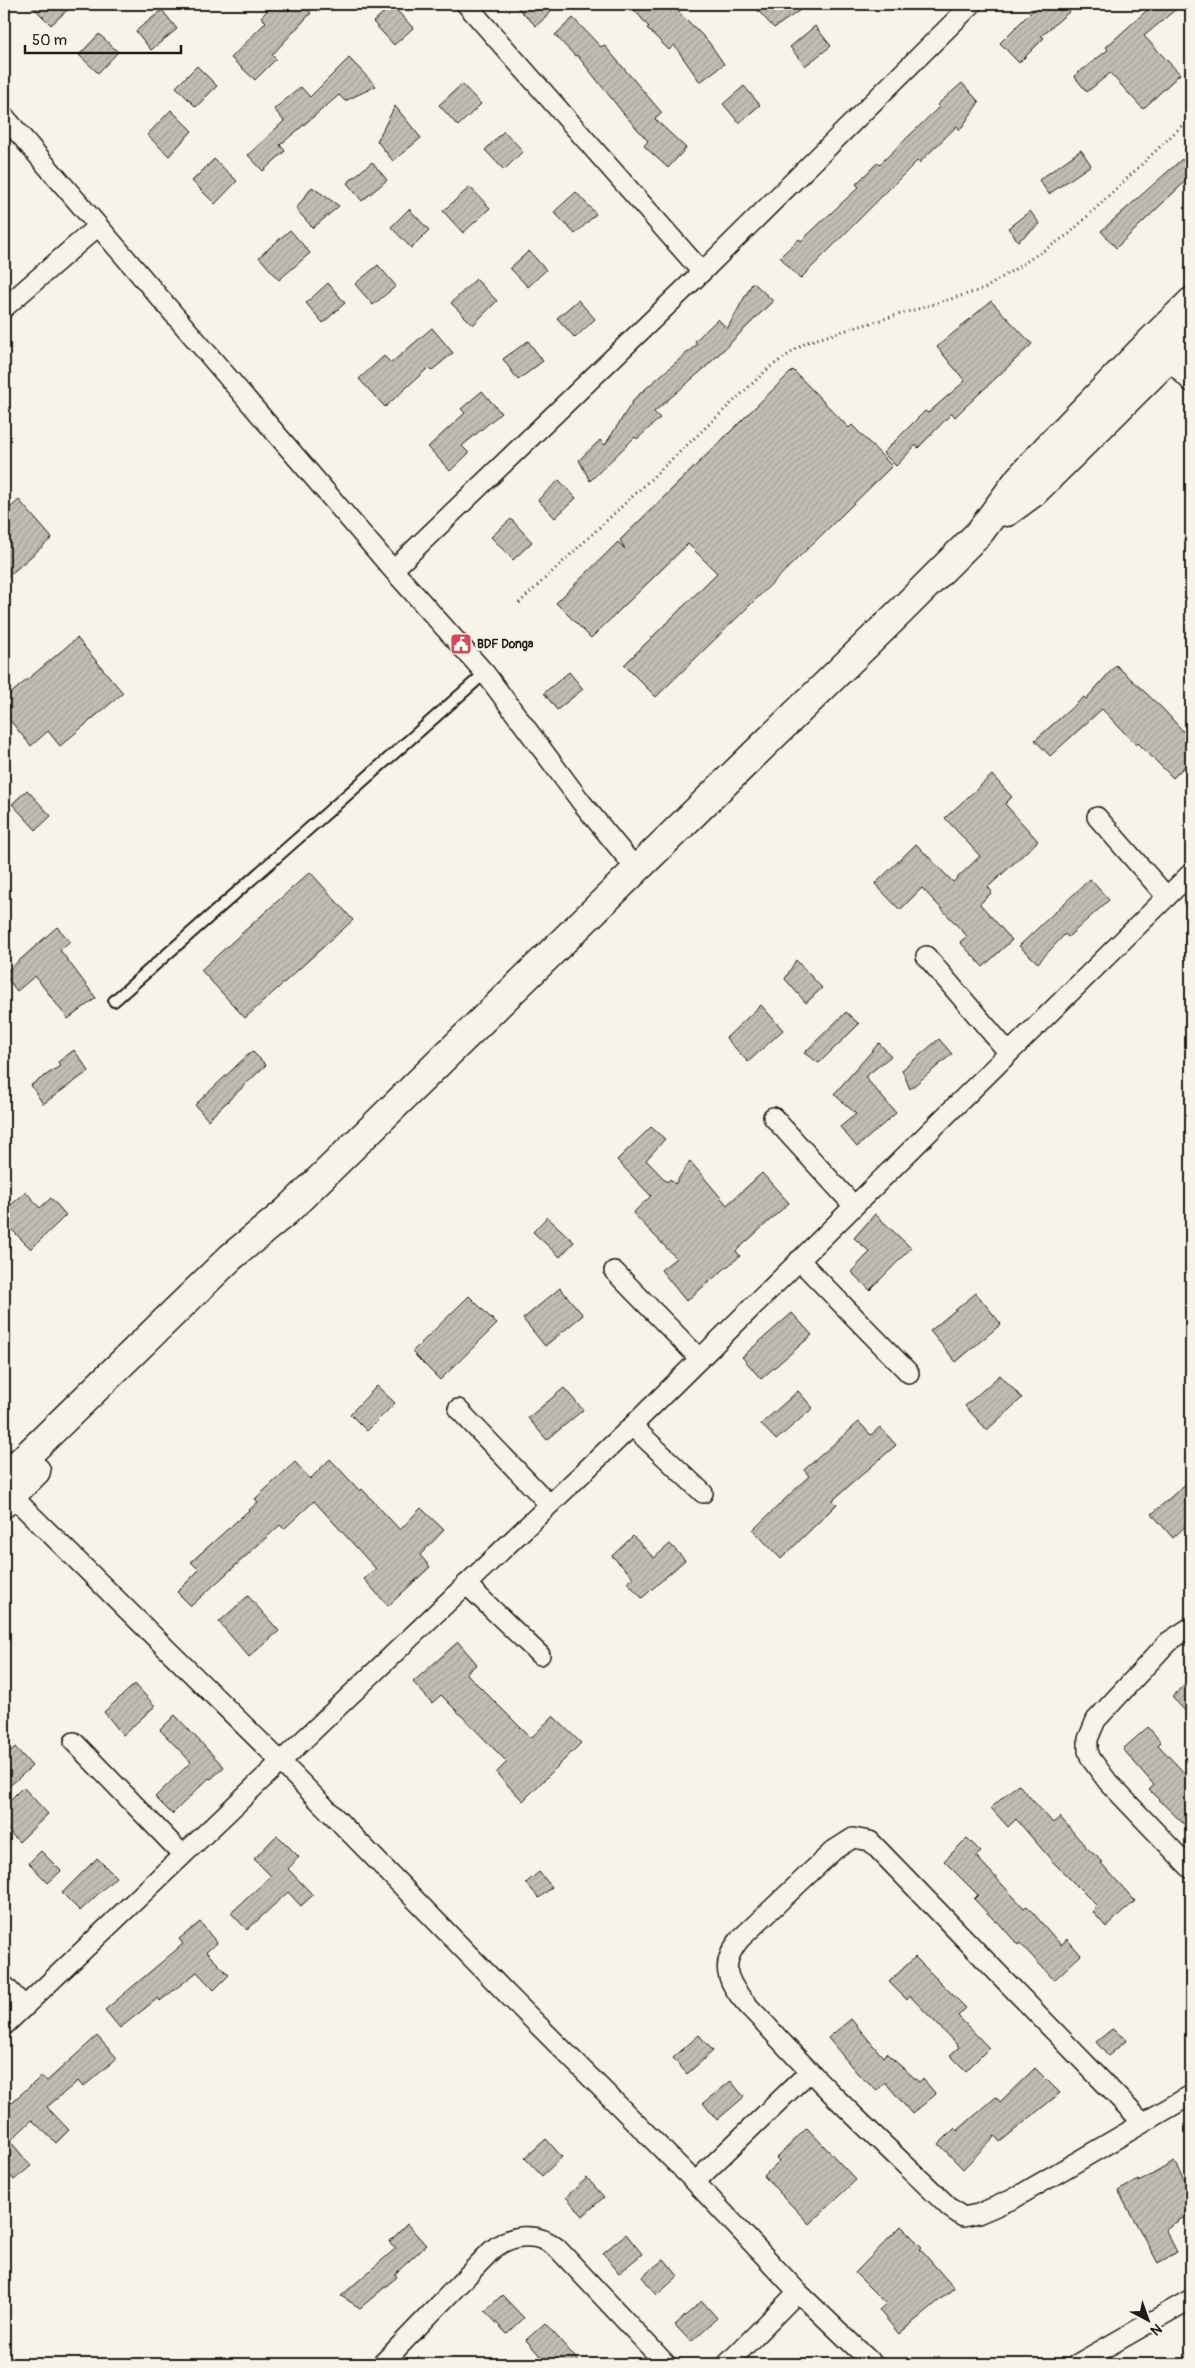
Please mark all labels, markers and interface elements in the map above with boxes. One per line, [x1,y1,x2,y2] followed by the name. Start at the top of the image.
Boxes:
[25,22,181,54] scale bar
[32,31,67,50] text: 50 m
[449,632,473,656] public building icon: BDF Donga
[477,637,534,652] place label: BDF Donga
[1122,2296,1172,2346] north arrow
[1147,2320,1165,2339] text: N

